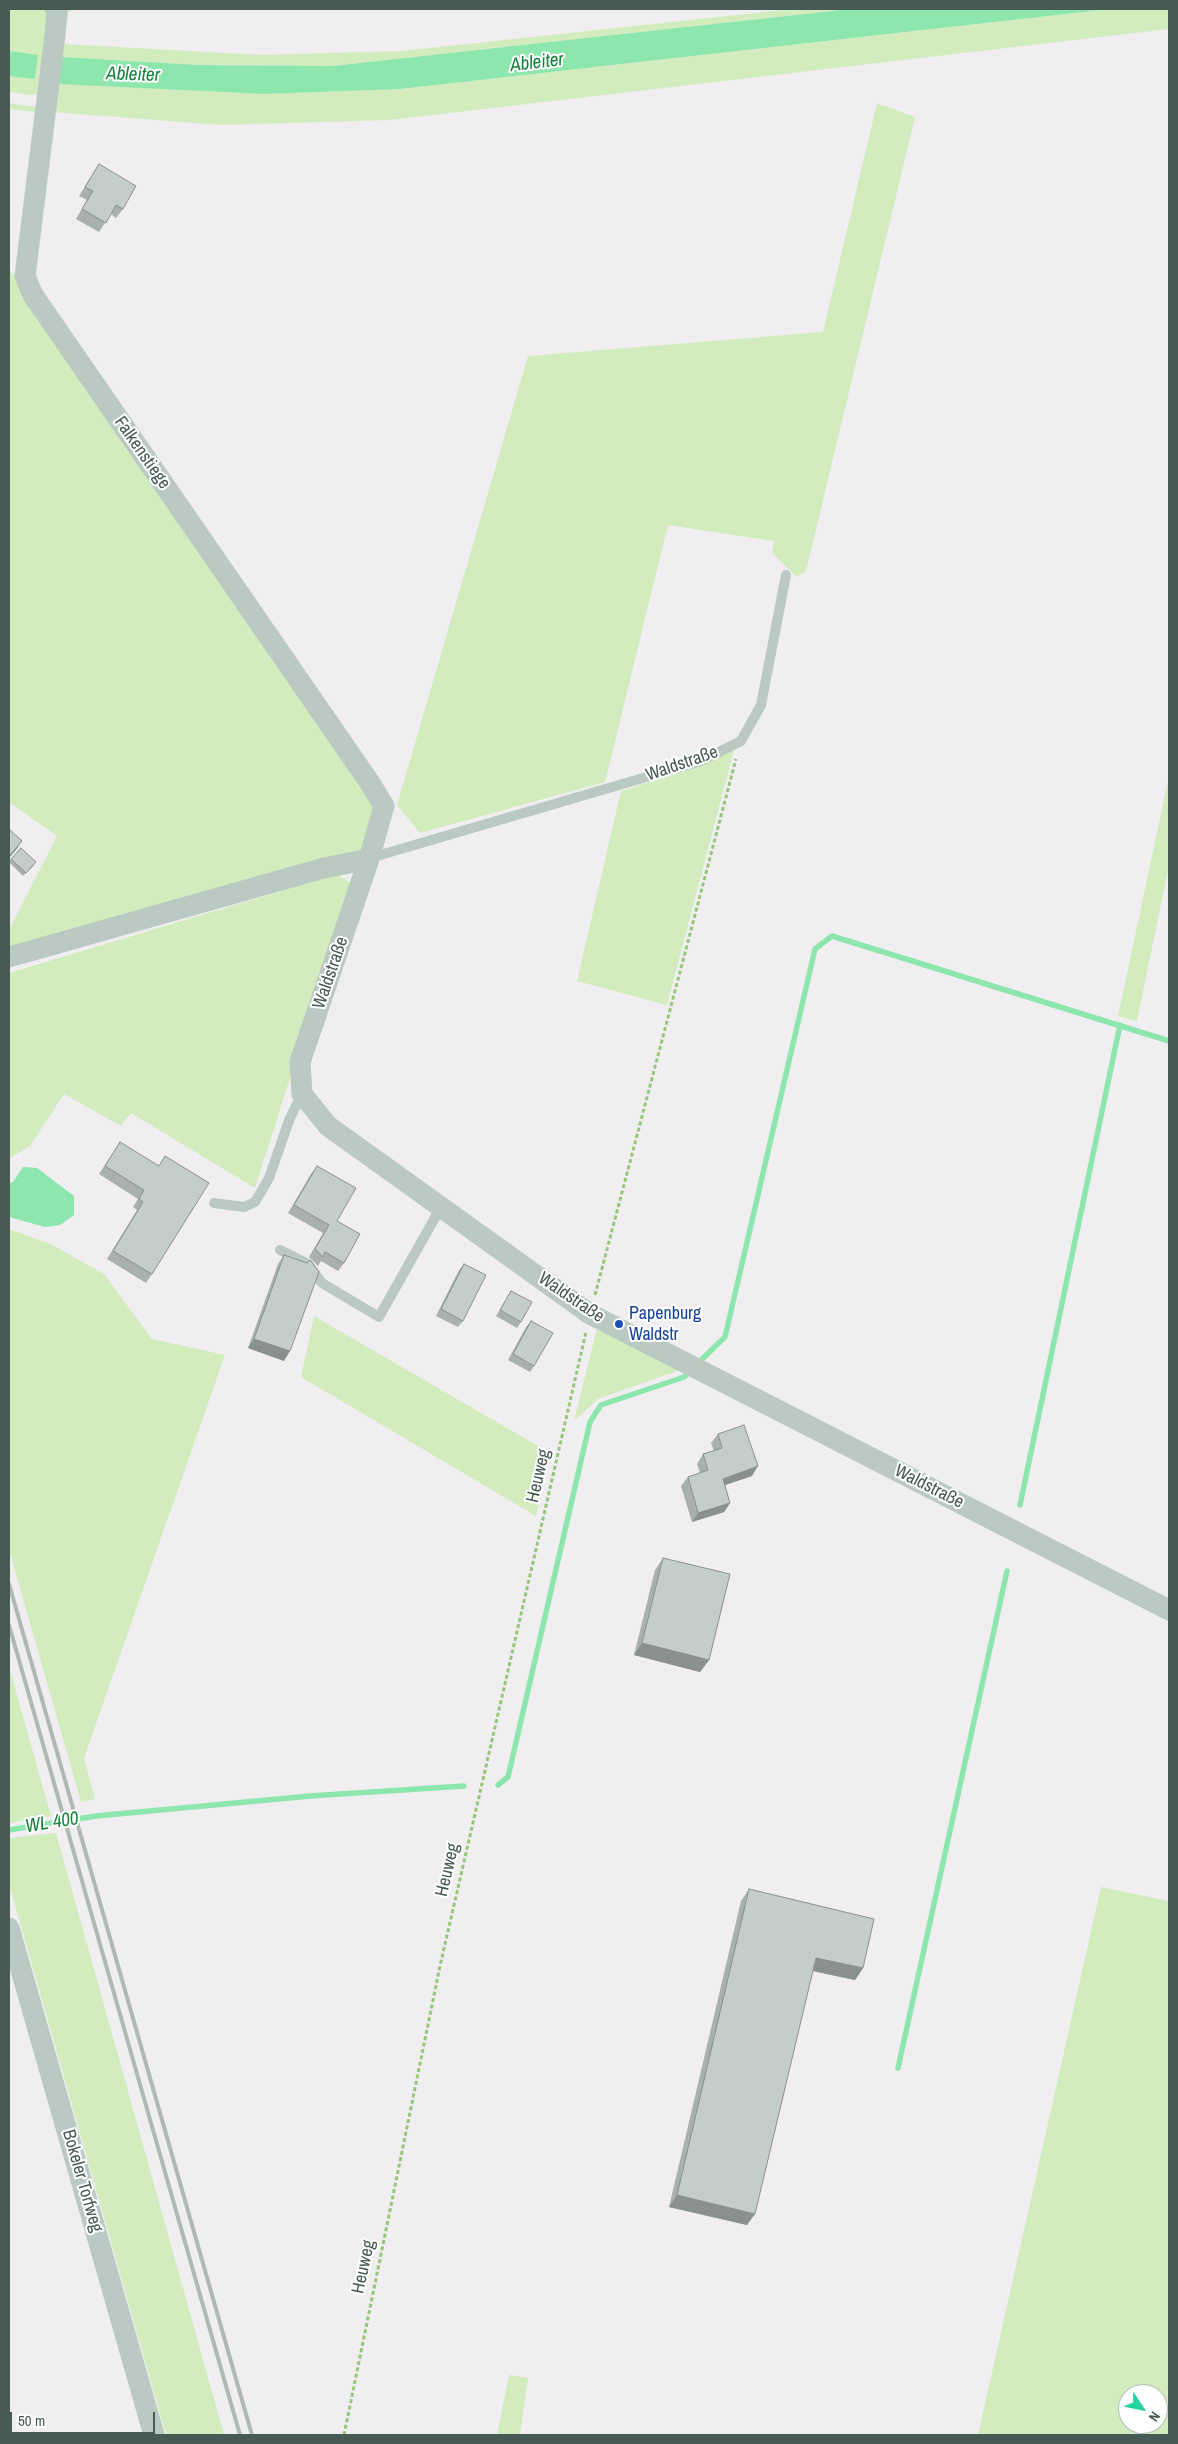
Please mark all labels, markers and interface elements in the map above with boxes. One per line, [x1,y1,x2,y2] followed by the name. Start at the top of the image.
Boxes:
[509,48,565,78] water label: Ableiter
[106,63,160,87] water label: Ableiter
[109,412,175,494] street label: Falkenstiege
[643,742,721,786] street label: Waldstraße
[309,934,353,1012] street label: Waldstraße
[534,1268,608,1328] street label: Waldstraße
[629,1303,701,1346] place label: Papenburg Waldstr
[613,1318,625,1330] marker: Papenburg Waldstr
[522,1447,556,1505] street label: Heuweg
[891,1460,967,1514] street label: Waldstraße
[24,1808,80,1838] water label: WL 400
[431,1841,465,1899] street label: Heuweg
[57,2127,107,2235] street label: Bokeler Torfweg
[348,2238,380,2296] street label: Heuweg
[1118,2384,1168,2434] north arrow
[12,2402,158,2434] scale bar
[1145,2408,1164,2425] text: N
[18,2410,45,2431] text: 50 m

